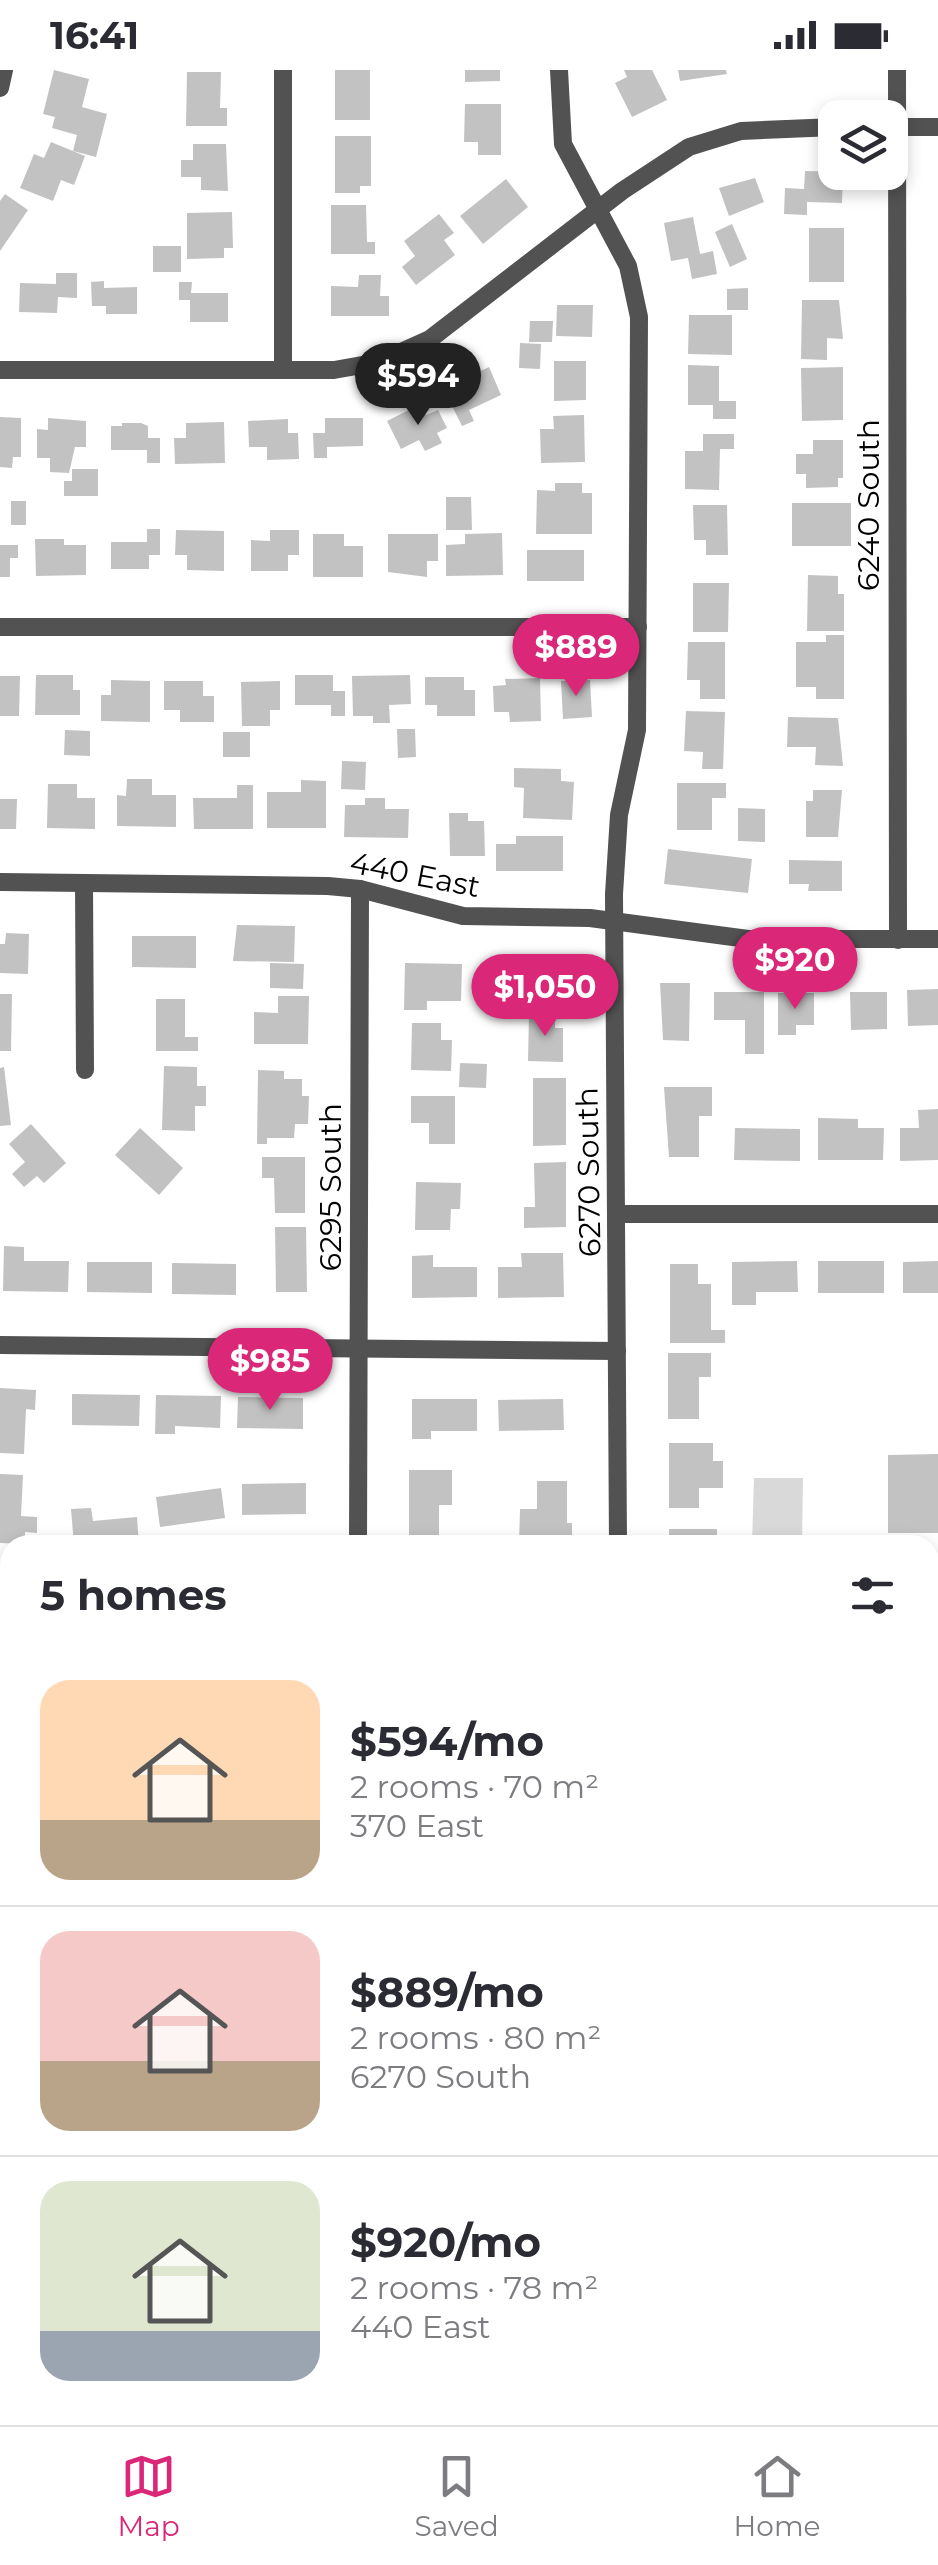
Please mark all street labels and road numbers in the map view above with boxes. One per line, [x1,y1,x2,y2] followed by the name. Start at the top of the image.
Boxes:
[850,419,887,591] street label: 6240 South
[347,844,483,905] street label: 440 East
[569,1087,608,1257] street label: 6270 South
[312,1103,349,1271] street label: 6295 South

